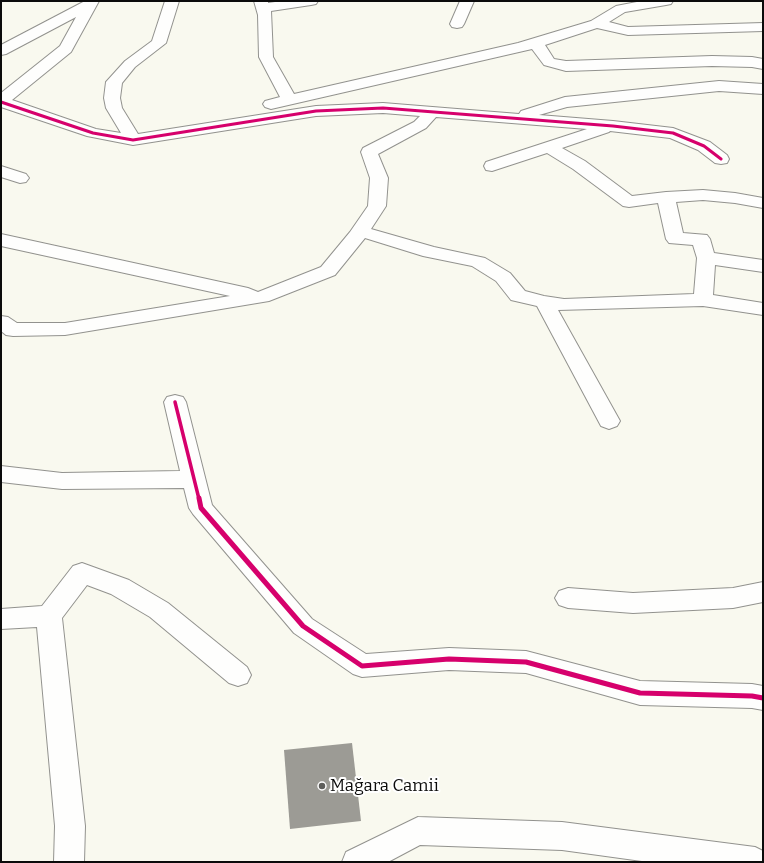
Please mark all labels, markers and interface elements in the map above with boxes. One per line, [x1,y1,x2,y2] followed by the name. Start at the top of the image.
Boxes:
[330,776,439,796] place label: Mağara Camii
[317,781,327,791] marker: Mağara Camii

